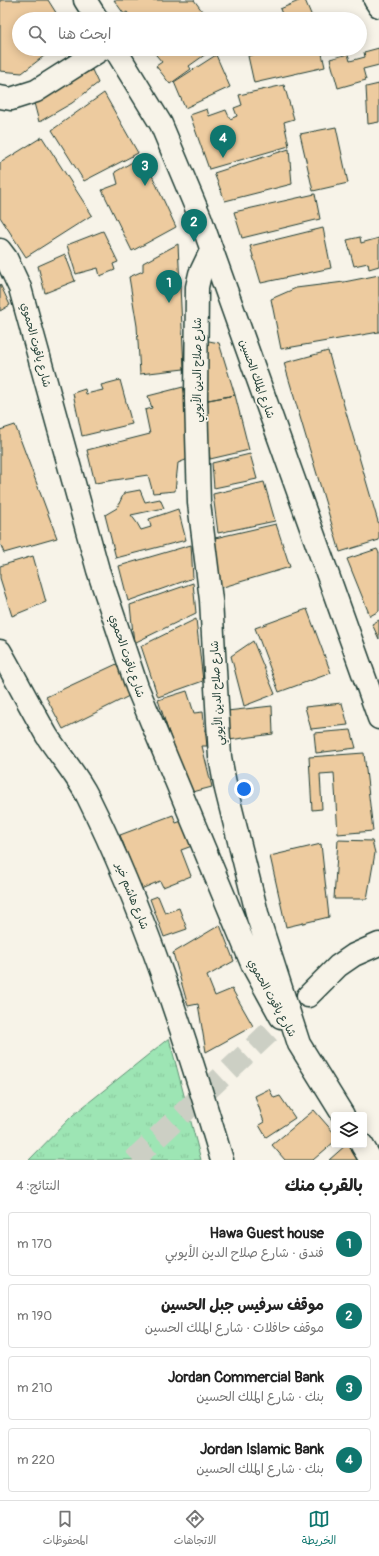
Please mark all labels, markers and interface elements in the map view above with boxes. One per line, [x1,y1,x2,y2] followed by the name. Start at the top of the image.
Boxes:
[12,12,367,56] search box
[26,23,48,45] icon: search
[58,25,111,44] text: ابحث هنا
[210,125,236,158] pin: 4
[132,153,158,186] pin: 3
[181,209,207,242] pin: 2
[156,270,182,303] pin: 1
[17,301,54,389] street label: شارع ياقوت الحموي
[190,318,208,422] street label: شارع صلاح الدين الأيوبي
[235,338,277,421] street label: شارع الملك الحسين
[105,613,147,700] street label: شارع ياقوت الحموي
[207,640,230,746] street label: شارع صلاح الدين الأيوبي
[234,779,254,799] your location
[110,860,151,932] street label: شارع هاشم خير
[243,957,299,1040] street label: شارع ياقوت الحموي
[331,1112,367,1148] map controls
[331,1112,367,1148] button: layers
[285,1175,363,1196] text: بالقرب منك
[16,1178,60,1194] text: النتائج: 4
[210,1224,324,1243] text: Hawa Guest house
[17,1236,52,1252] text: 170 m
[346,1236,352,1252] text: 1
[165,1245,324,1261] text: فندق · شارع صلاح الدين الأيوبي
[161,1296,324,1315] text: موقف سرفيس جبل الحسين
[17,1308,52,1324] text: 190 m
[345,1308,353,1324] text: 2
[145,1320,324,1336] text: موقف حافلات · شارع الملك الحسين
[168,1368,324,1387] text: Jordan Commercial Bank
[17,1380,53,1396] text: 210 m
[345,1380,353,1396] text: 3
[196,1389,324,1405] text: بنك · شارع الملك الحسين
[200,1440,324,1459] text: Jordan Islamic Bank
[17,1452,55,1468] text: 220 m
[345,1452,353,1468] text: 4
[196,1461,324,1477] text: بنك · شارع الملك الحسين
[43,1508,88,1550] tab: المحفوظات
[174,1508,216,1550] tab: الاتجاهات
[302,1508,336,1550] tab: الخريطة

